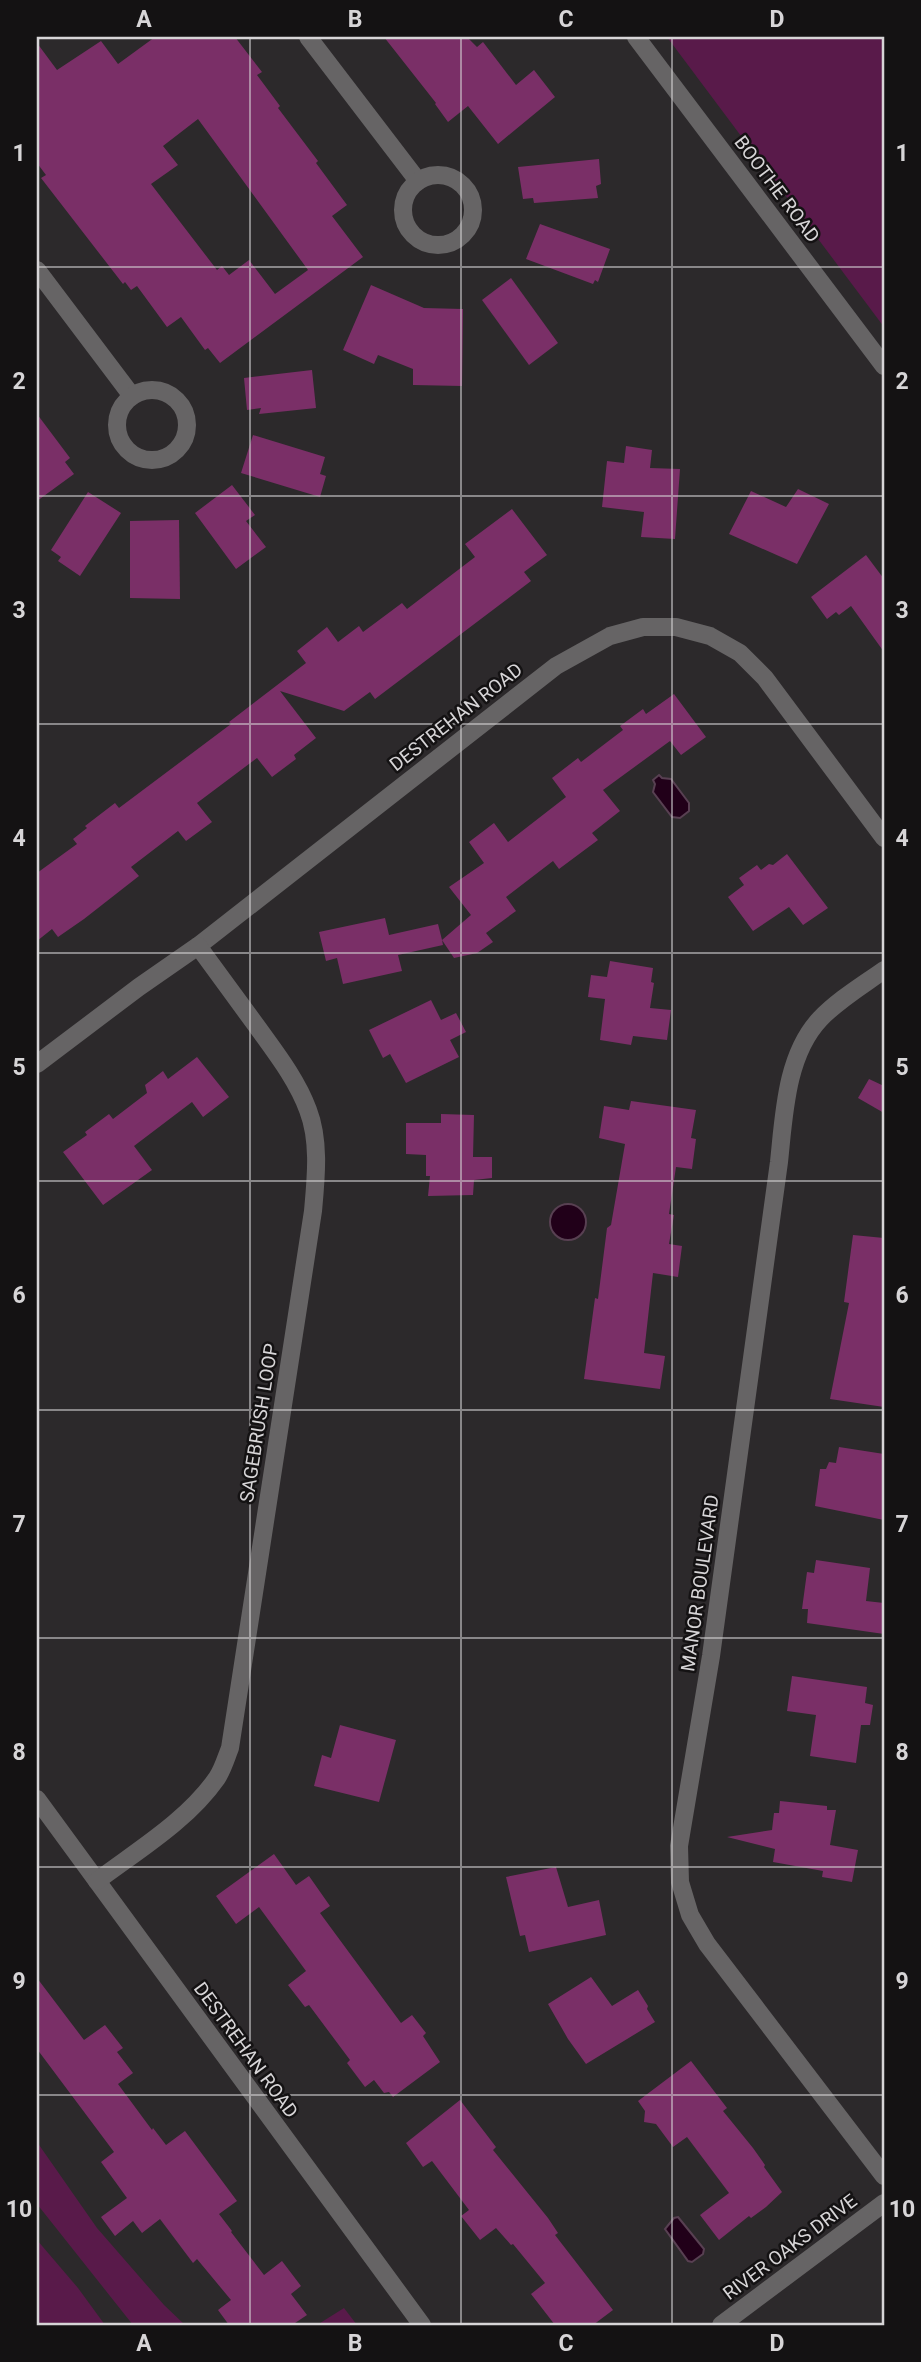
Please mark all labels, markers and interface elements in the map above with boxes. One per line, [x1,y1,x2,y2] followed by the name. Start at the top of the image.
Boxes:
[136,6,152,33] text: A
[348,6,362,33] text: B
[558,6,574,33] text: C
[770,6,784,33] text: D
[729,131,825,247] street label: BOOTHE ROAD
[12,140,26,167] text: 1
[895,140,909,167] text: 1
[12,368,26,395] text: 2
[895,368,909,395] text: 2
[12,597,26,624] text: 3
[895,597,909,624] text: 3
[385,658,527,776] street label: DESTREHAN ROAD
[12,825,26,852] text: 4
[895,825,909,852] text: 4
[12,1054,26,1081] text: 5
[895,1054,909,1081] text: 5
[12,1282,26,1309] text: 6
[895,1282,909,1309] text: 6
[235,1342,283,1504] street label: SAGEBRUSH LOOP
[676,1493,724,1673] street label: MANOR BOULEVARD
[12,1511,26,1538] text: 7
[895,1511,909,1538] text: 7
[12,1739,26,1766] text: 8
[895,1739,909,1766] text: 8
[12,1968,26,1995] text: 9
[895,1968,909,1995] text: 9
[189,1978,303,2122] street label: DESTREHAN ROAD
[719,2189,862,2305] street label: RIVER OAKS DRIVE
[6,2196,32,2223] text: 10
[889,2196,915,2223] text: 10
[136,2330,152,2357] text: A
[348,2330,362,2357] text: B
[558,2330,574,2357] text: C
[770,2330,784,2357] text: D

